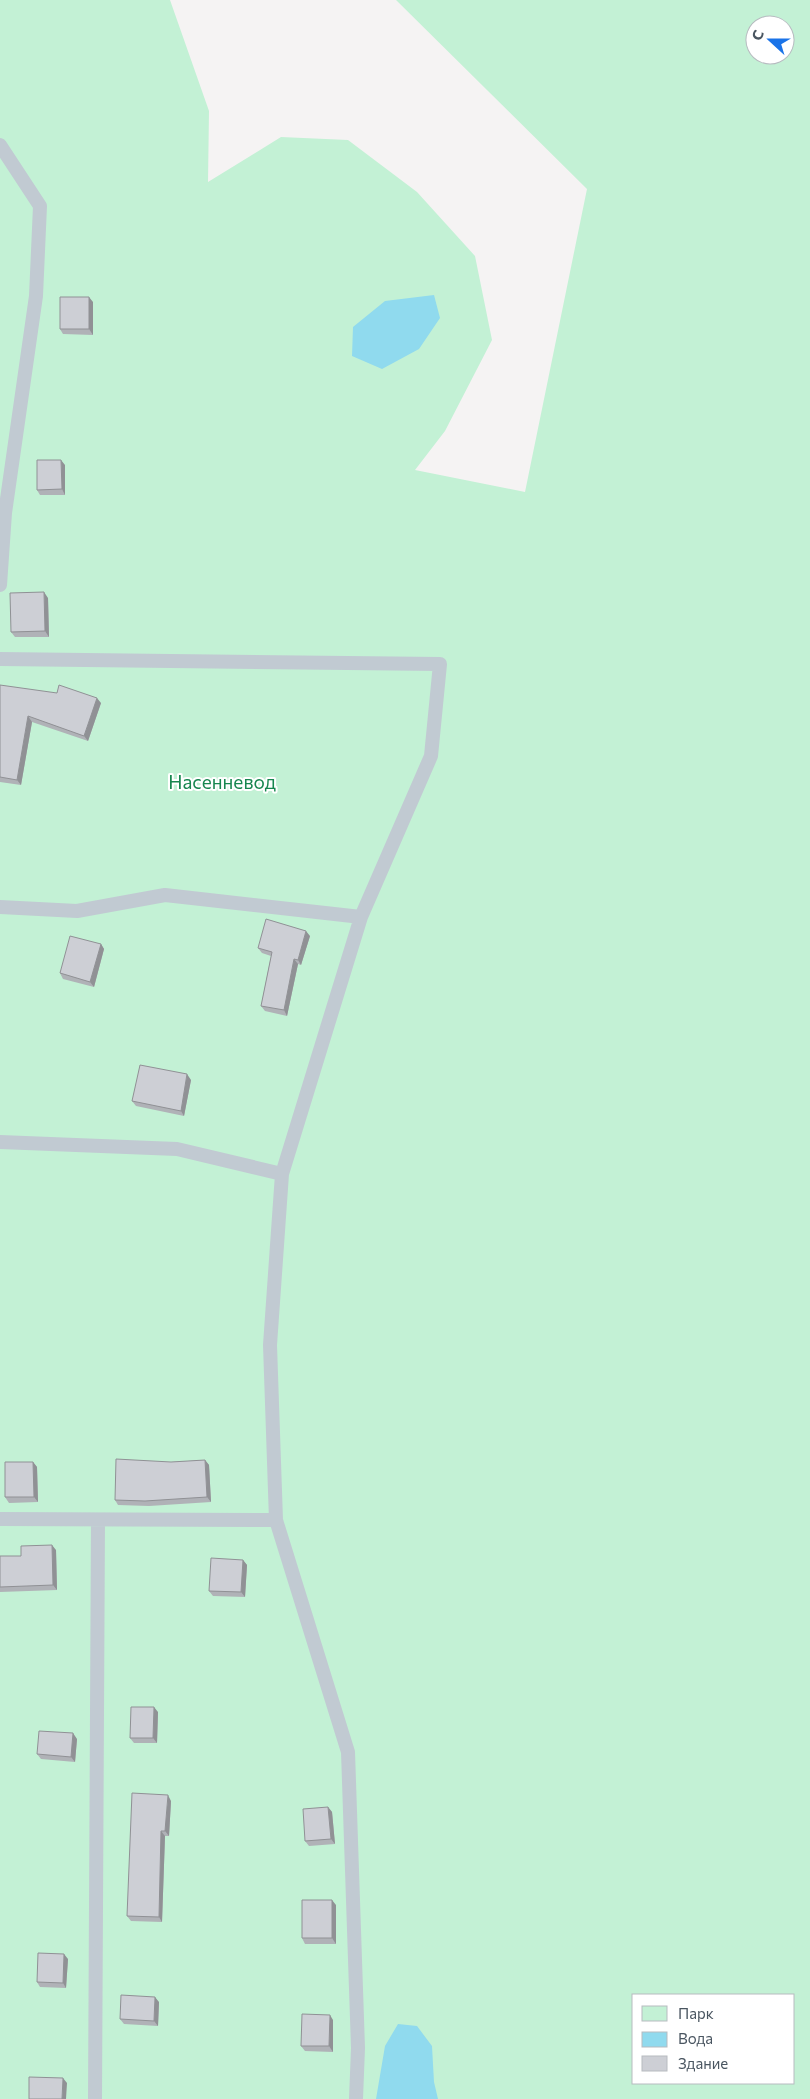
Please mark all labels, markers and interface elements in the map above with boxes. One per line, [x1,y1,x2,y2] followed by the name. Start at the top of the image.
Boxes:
[745,15,795,65] north arrow
[748,28,767,43] text: С
[168,770,276,793] park label: Насенневод
[632,1994,795,2084] legend
[678,2004,714,2022] text: Парк
[678,2029,713,2047] text: Вода
[678,2054,728,2072] text: Здание

